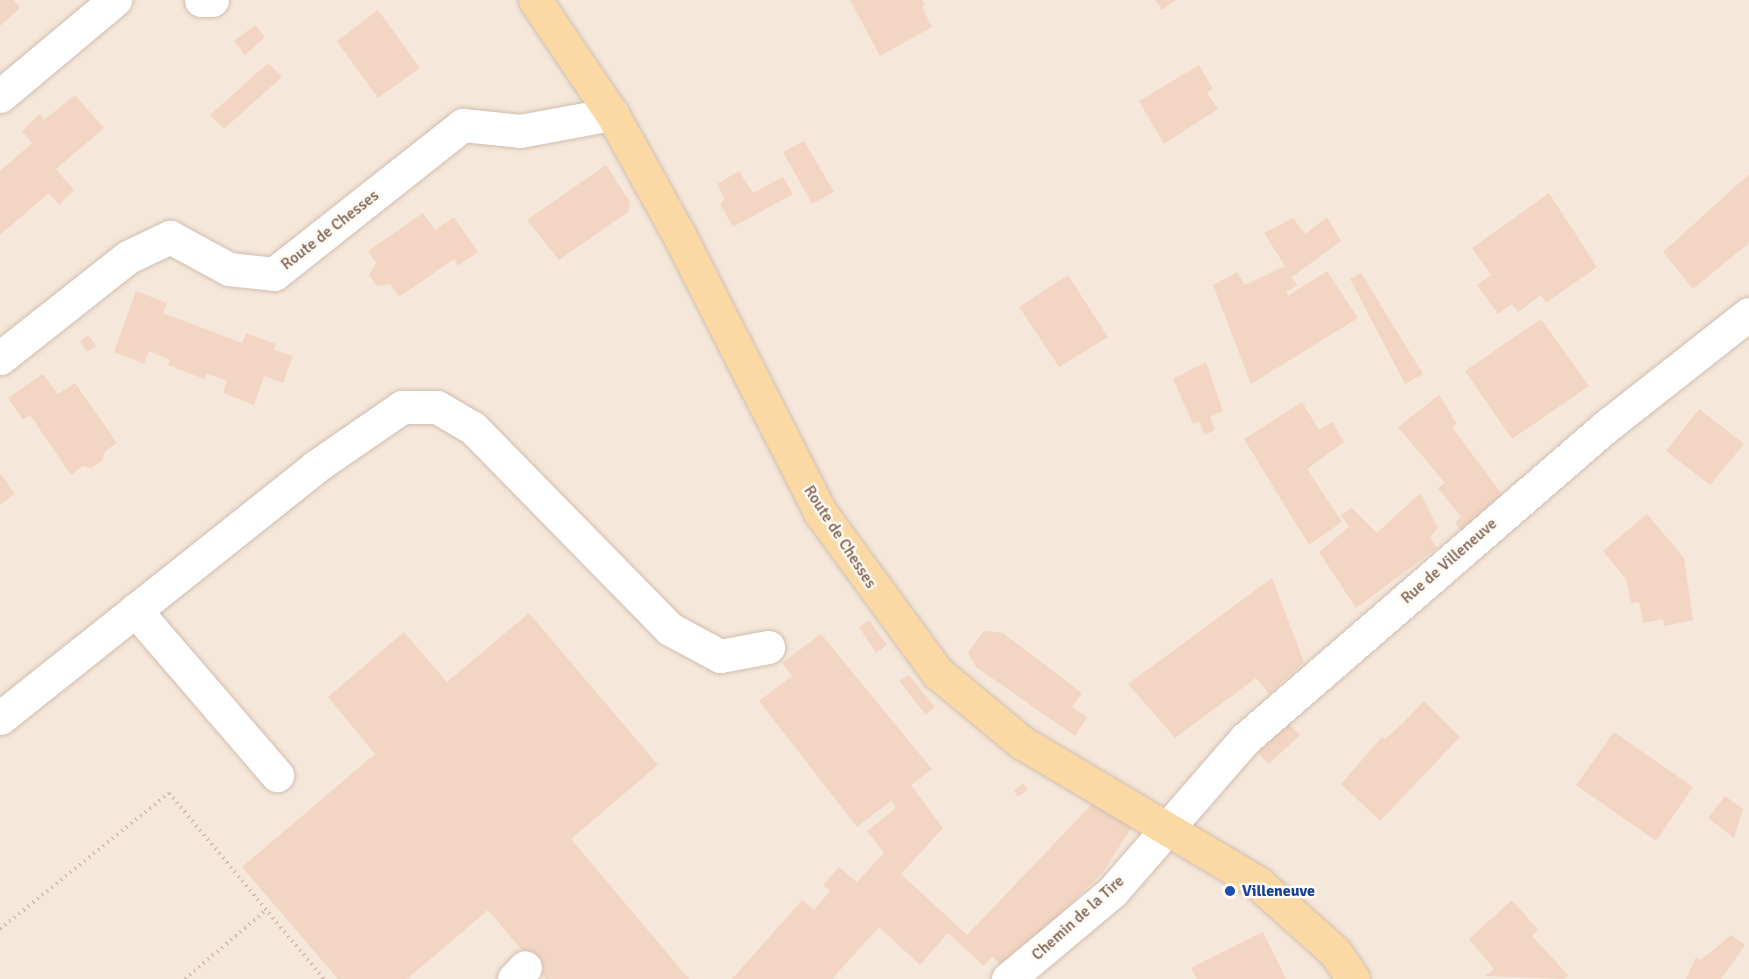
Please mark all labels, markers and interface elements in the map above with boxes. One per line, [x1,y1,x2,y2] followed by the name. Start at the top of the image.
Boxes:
[277,186,383,274] street label: Route de Chesses
[800,482,880,592] street label: Route de Chesses
[1397,514,1501,608] street label: Rue de Villeneuve
[1028,871,1128,965] street label: Chemin de la Tire
[1242,881,1315,901] place label: Villeneuve
[1223,884,1237,898] marker: Villeneuve

